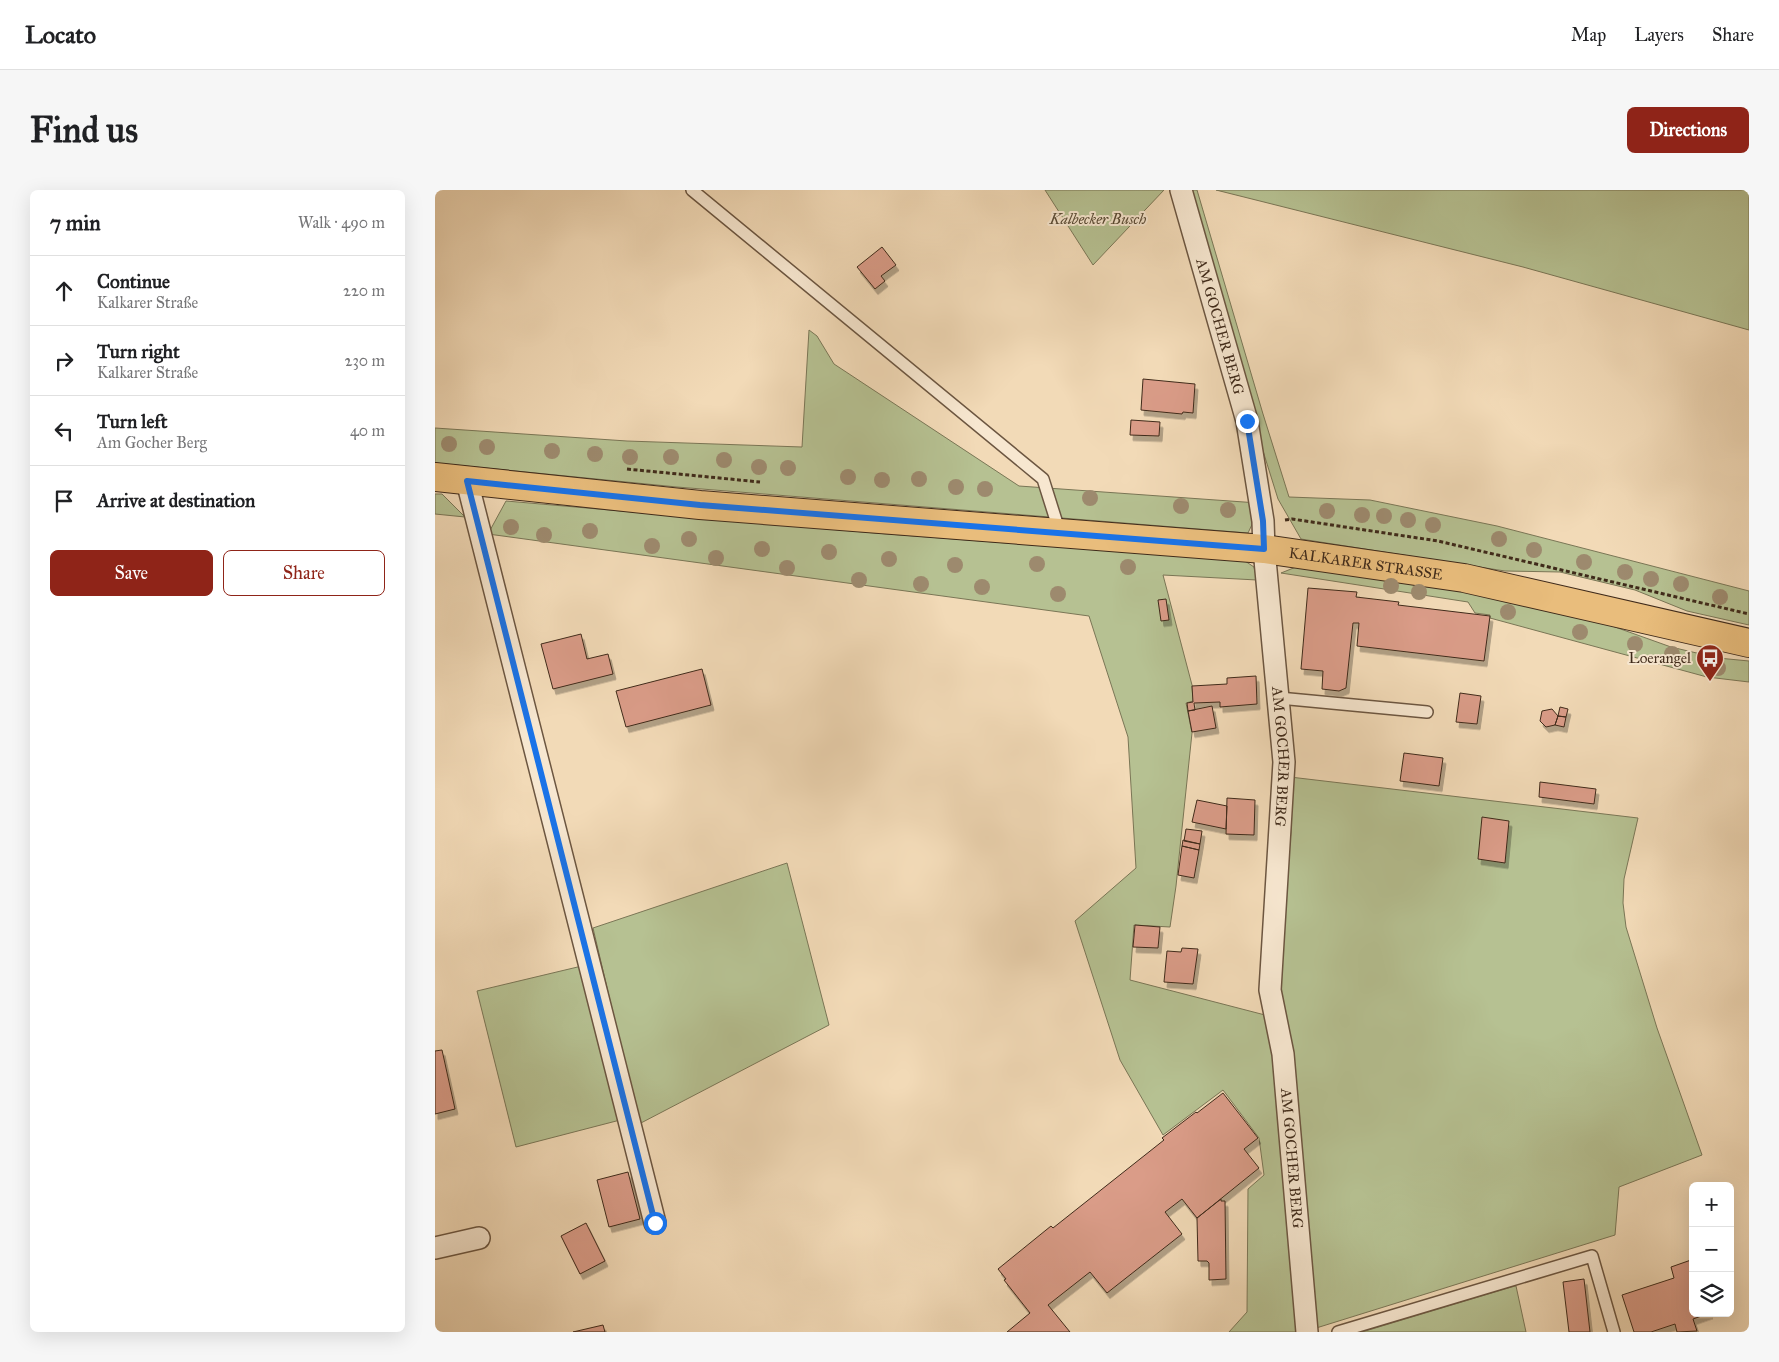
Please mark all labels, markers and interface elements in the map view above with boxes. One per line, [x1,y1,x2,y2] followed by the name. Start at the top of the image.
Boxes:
[25,20,96,50] text: Locato
[1571,24,1606,46] text: Map
[1634,24,1684,46] text: Layers
[1712,24,1754,46] text: Share
[1627,107,1749,153] button: Directions
[30,109,138,152] text: Find us
[50,210,101,236] text: 7 min
[1049,210,1147,228] park label: Kalbecker Busch
[298,213,385,232] text: Walk · 490 m
[1192,255,1248,397] street label: AM GOCHER BERG
[97,270,170,293] text: Continue
[50,277,78,305] icon: ahead
[343,281,385,300] text: 220 m
[97,293,198,312] text: Kalkarer Straße
[97,340,180,363] text: Turn right
[50,347,78,375] icon: right
[345,351,385,370] text: 230 m
[97,363,198,382] text: Kalkarer Straße
[97,410,167,433] text: Turn left
[1236,410,1259,433] route end
[50,417,78,445] icon: left
[350,421,385,440] text: 40 m
[97,433,207,452] text: Am Gocher Berg
[50,487,78,515] icon: arrive
[97,489,255,512] text: Arrive at destination
[1288,544,1444,584] street label: KALKARER STRASSE
[50,550,213,596] button: Save
[223,550,385,596] button: Share
[1695,643,1725,682] bus stop icon: Loerangel
[1629,649,1692,667] place label: Loerangel
[1268,685,1293,827] street label: AM GOCHER BERG
[1277,1087,1307,1229] street label: AM GOCHER BERG
[1689,1182,1734,1317] map controls
[1689,1182,1734,1227] button: +
[644,1212,667,1235] route start
[1689,1227,1734,1272] button: −
[1689,1272,1734,1317] button: layers

